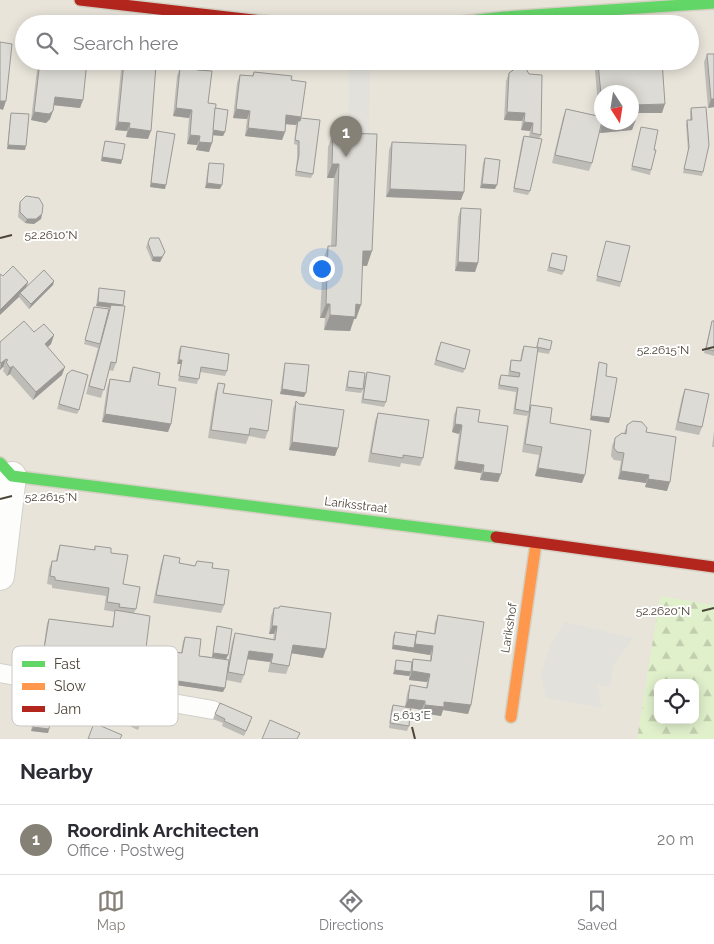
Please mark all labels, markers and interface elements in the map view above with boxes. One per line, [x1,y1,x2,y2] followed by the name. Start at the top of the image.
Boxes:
[15,15,699,70] search box
[33,29,61,57] icon: search
[73,32,179,54] text: Search here
[594,85,639,130] north arrow
[330,116,362,157] pin: 1
[24,228,78,242] text: 52.2610°N
[309,256,335,282] your location
[637,343,689,357] text: 52.2615°N
[25,490,77,504] text: 52.2615°N
[324,494,388,516] street label: Lariksstraat
[498,601,520,654] street label: Larikshof
[636,604,690,618] text: 52.2620°N
[12,646,178,726] legend
[54,656,81,672] text: Fast
[54,678,86,694] text: Slow
[654,679,699,724] map controls
[654,679,699,724] button: locate
[54,701,81,717] text: Jam
[393,708,431,722] text: 5.613°E
[20,759,93,784] text: Nearby
[67,819,259,841] text: Roordink Architecten
[32,830,40,849] text: 1
[657,830,694,849] text: 20 m
[67,841,184,860] text: Office · Postweg
[97,887,125,933] tab: Map
[319,887,384,933] tab: Directions
[577,887,617,933] tab: Saved

